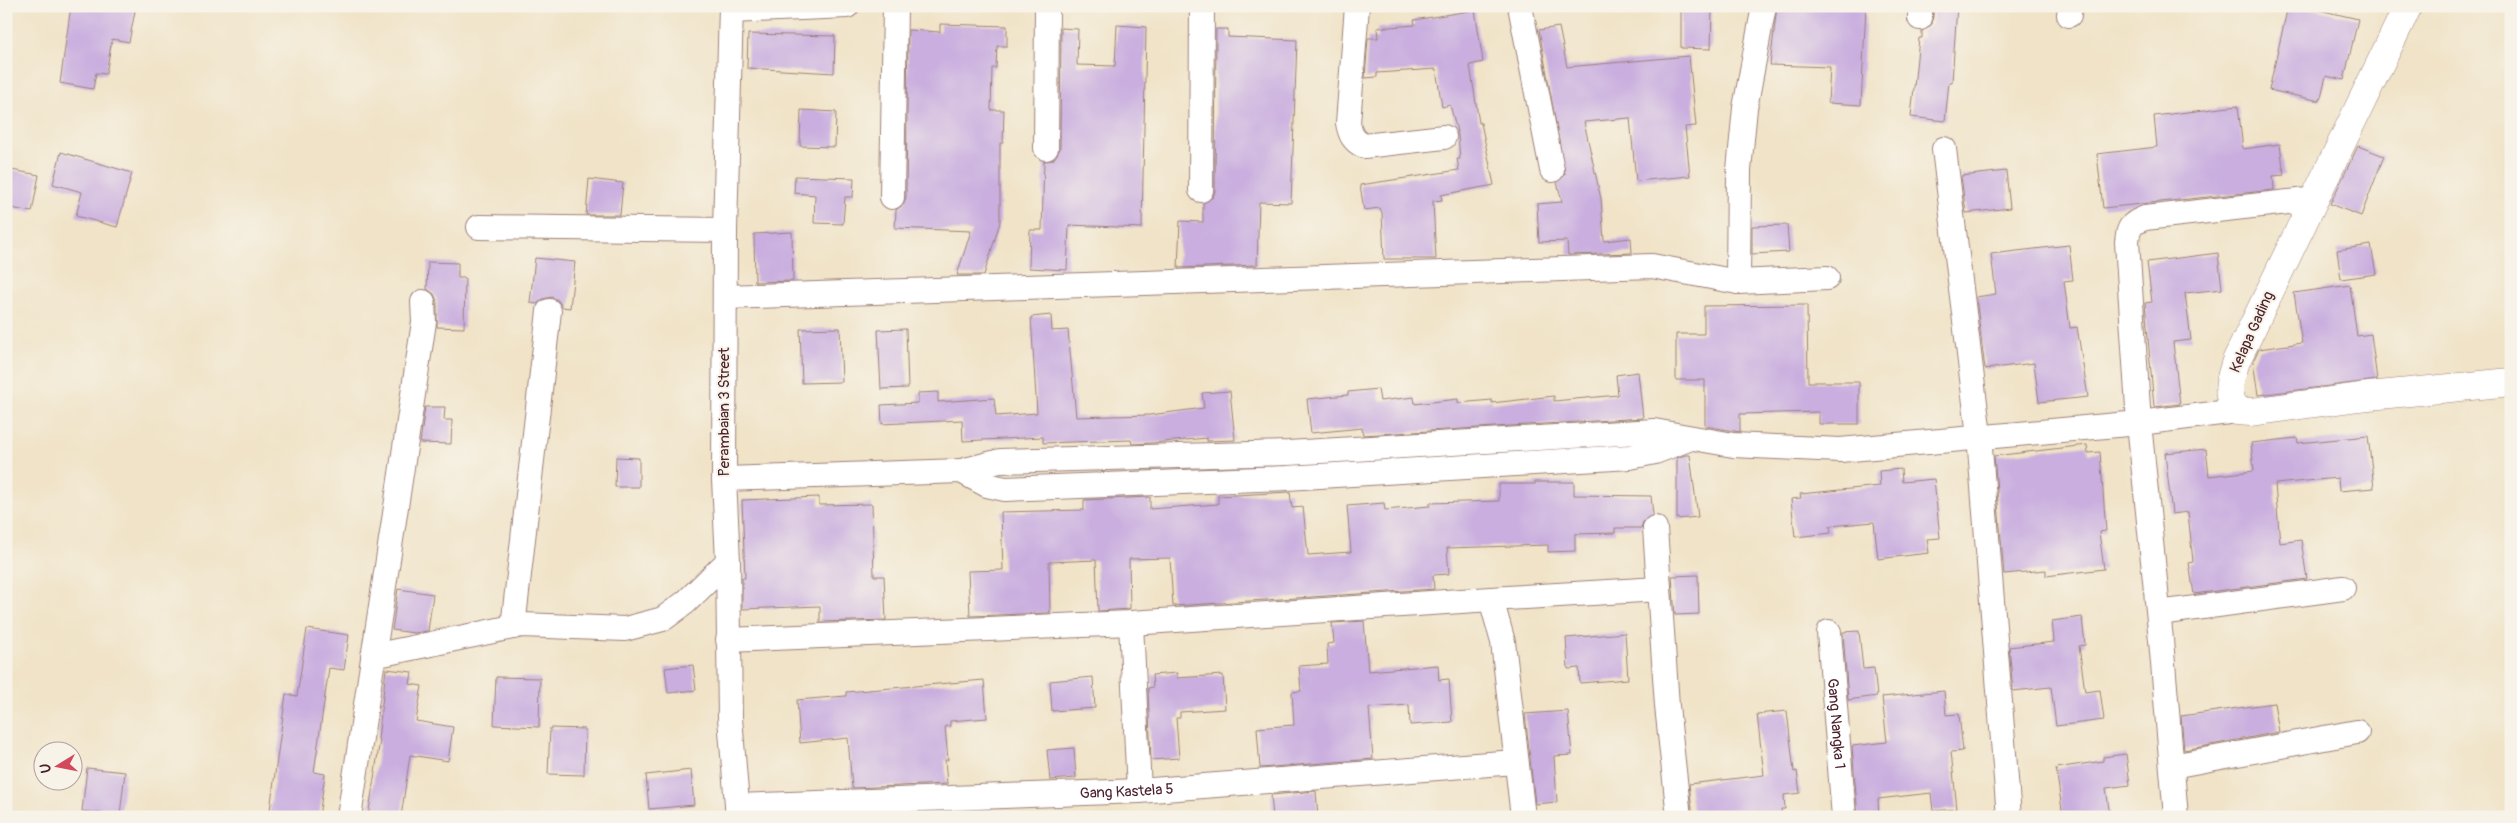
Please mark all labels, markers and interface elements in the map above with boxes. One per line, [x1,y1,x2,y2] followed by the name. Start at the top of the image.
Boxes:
[2226,288,2278,376] street label: Kelapa Gading
[715,347,734,476] street label: Perambaian 3 Street
[1823,678,1850,770] street label: Gang Nangka 1
[32,740,82,790] north arrow
[37,762,55,774] text: U
[1079,779,1174,803] street label: Gang Kastela 5

